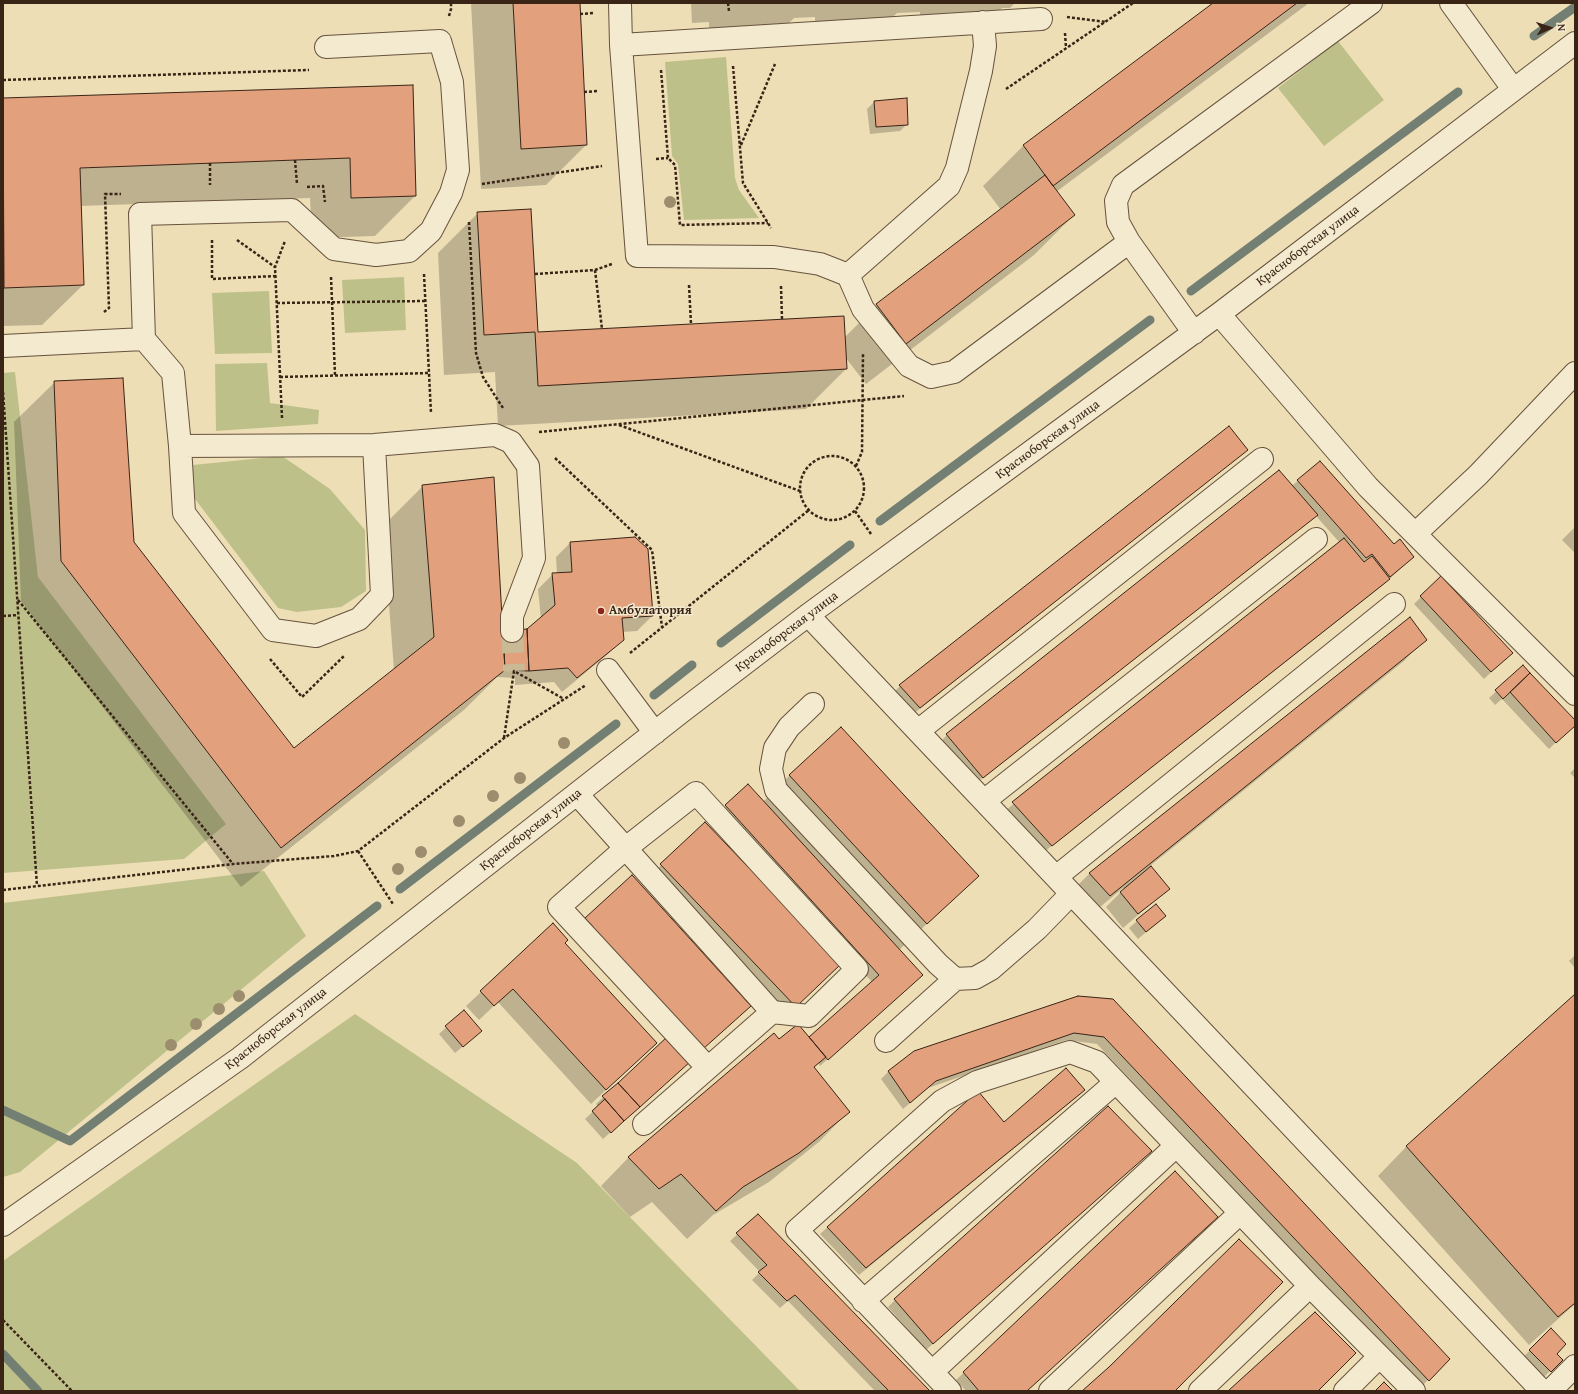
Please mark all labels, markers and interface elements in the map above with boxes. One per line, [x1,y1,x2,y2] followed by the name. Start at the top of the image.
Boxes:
[1530,8,1570,48] north arrow
[1554,23,1570,31] text: N
[1254,202,1362,290] street label: Красноборская улица
[993,397,1103,483] street label: Красноборская улица
[733,588,841,676] street label: Красноборская улица
[609,603,692,619] place label: Амбулатория
[596,606,606,616] marker: Амбулатория
[477,785,585,875] street label: Красноборская улица
[222,984,330,1074] street label: Красноборская улица

